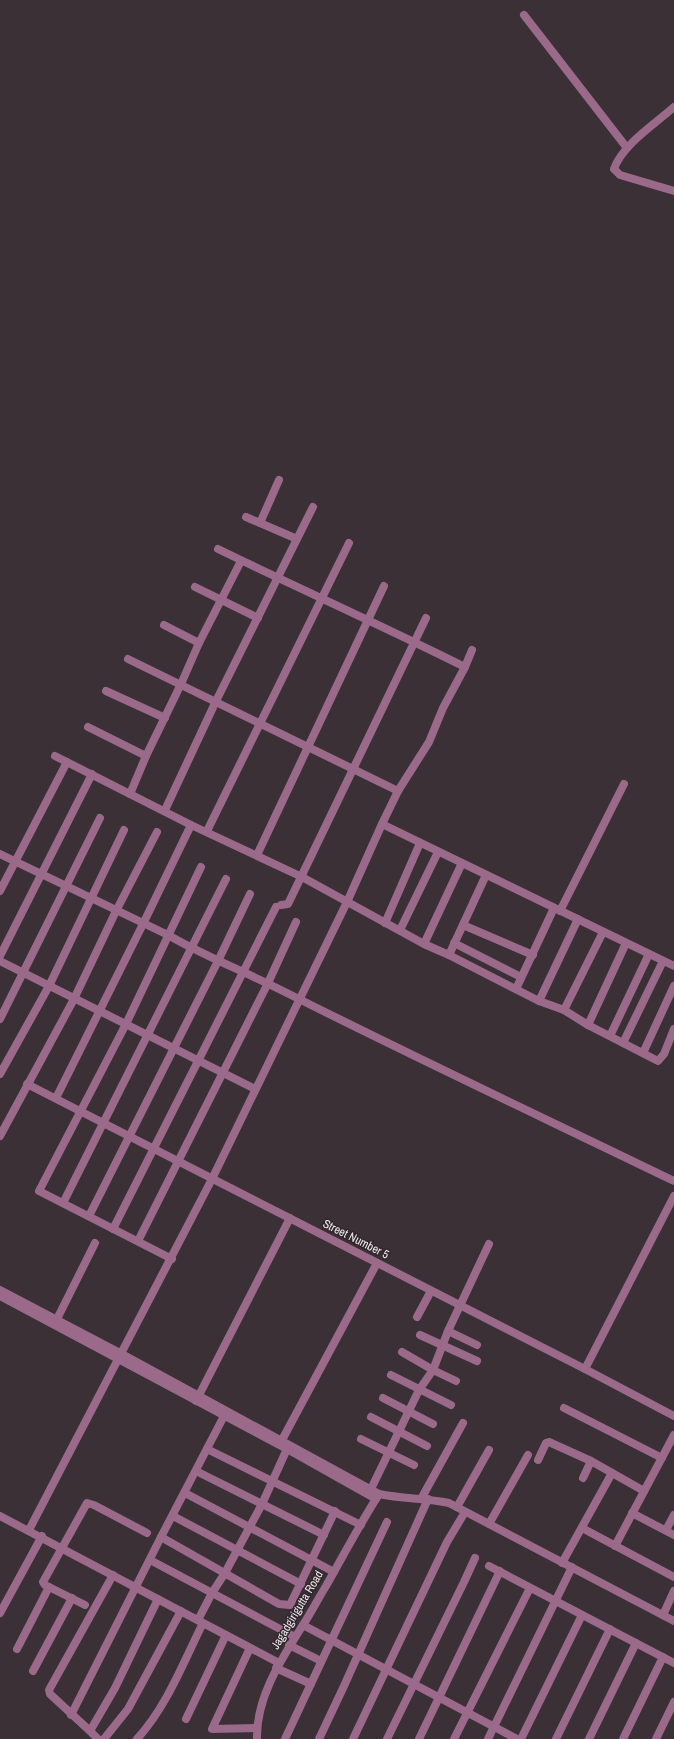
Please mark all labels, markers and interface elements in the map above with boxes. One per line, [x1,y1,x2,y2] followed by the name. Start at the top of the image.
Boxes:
[320,1215,392,1263] street label: Street Number 5
[267,1568,327,1652] street label: Jagadgirigutta Road

